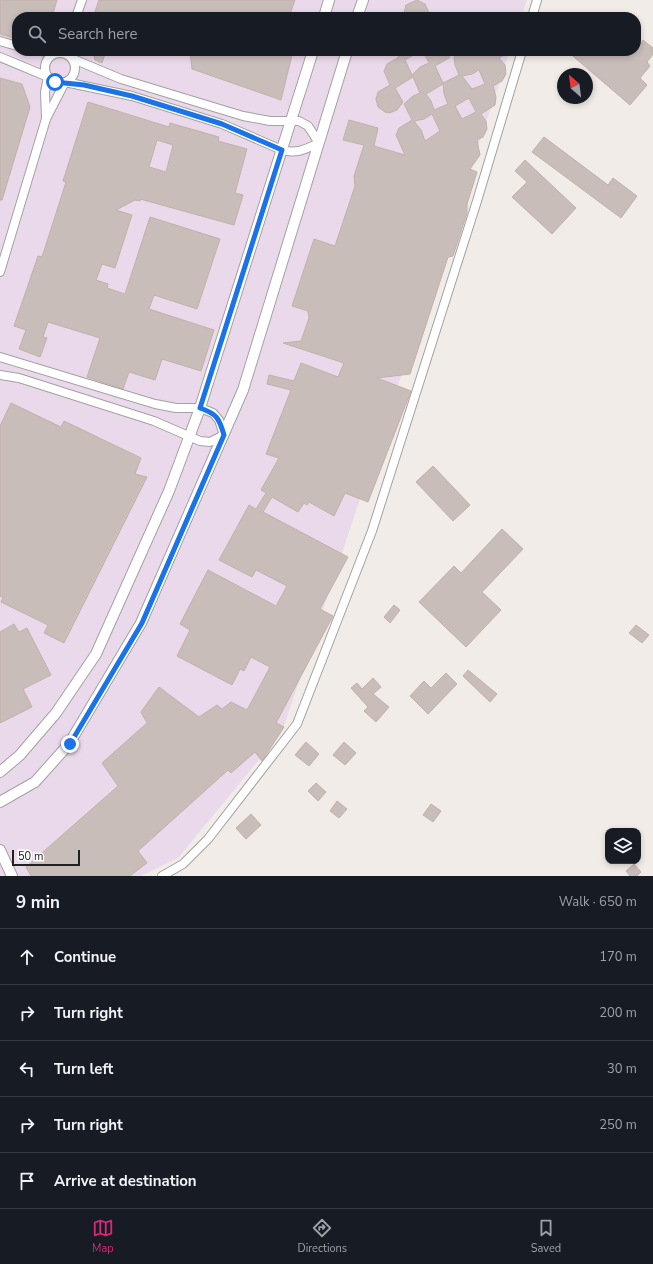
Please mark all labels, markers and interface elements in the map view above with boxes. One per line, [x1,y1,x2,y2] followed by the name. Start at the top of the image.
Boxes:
[12,12,641,56] search box
[26,23,48,45] icon: search
[58,24,138,44] text: Search here
[557,68,593,104] north arrow
[46,73,64,91] route start
[61,735,79,753] route end
[605,828,641,864] map controls
[605,828,641,864] button: layers
[12,848,80,867] scale bar
[18,849,43,864] text: 50 m
[16,891,60,914] text: 9 min
[559,893,637,911] text: Walk · 650 m
[16,946,38,968] icon: ahead
[54,947,116,967] text: Continue
[599,948,637,966] text: 170 m
[16,1002,38,1024] icon: right
[54,1003,123,1023] text: Turn right
[599,1004,637,1022] text: 200 m
[16,1058,38,1080] icon: left
[54,1059,113,1079] text: Turn left
[607,1060,637,1078] text: 30 m
[16,1114,38,1136] icon: right
[54,1115,123,1135] text: Turn right
[599,1116,637,1134] text: 250 m
[16,1170,38,1192] icon: arrive
[54,1171,197,1191] text: Arrive at destination
[92,1217,114,1256] tab: Map
[298,1217,347,1256] tab: Directions
[531,1217,561,1256] tab: Saved

